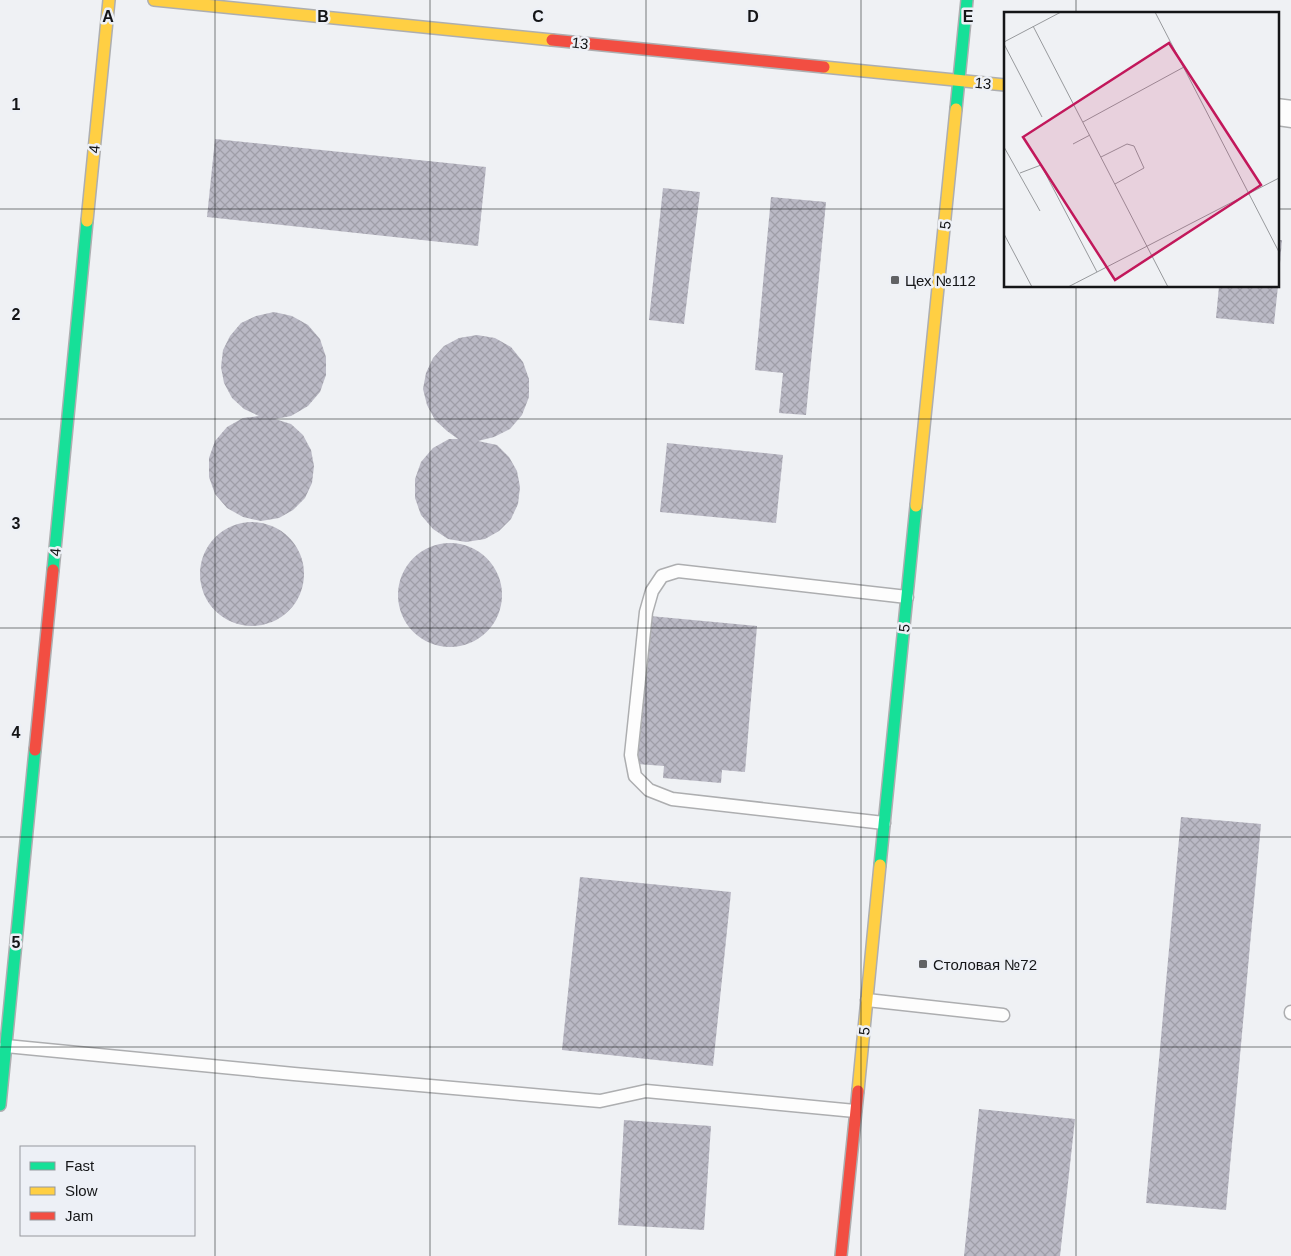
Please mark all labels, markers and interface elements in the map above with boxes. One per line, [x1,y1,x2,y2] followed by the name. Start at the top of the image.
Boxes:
[102,8,114,25] text: A
[317,8,329,25] text: B
[532,8,544,25] text: C
[747,8,759,25] text: D
[963,8,974,25] text: E
[1004,12,1278,288] inset map
[571,34,589,52] street label: 13
[974,74,992,92] street label: 13
[12,96,21,113] text: 1
[85,144,103,154] street label: 4
[936,220,954,230] street label: 5
[905,272,976,289] place label: Цех №112
[889,274,901,286] marker: Цех №112
[12,306,21,323] text: 2
[12,515,21,532] text: 3
[46,547,64,557] street label: 4
[895,623,913,633] street label: 5
[12,724,21,741] text: 4
[12,934,21,951] text: 5
[933,956,1037,973] place label: Столовая №72
[917,958,929,970] marker: Столовая №72
[855,1026,873,1036] street label: 5
[20,1146,195,1236] legend
[65,1157,95,1174] text: Fast
[65,1182,98,1199] text: Slow
[65,1207,93,1224] text: Jam

